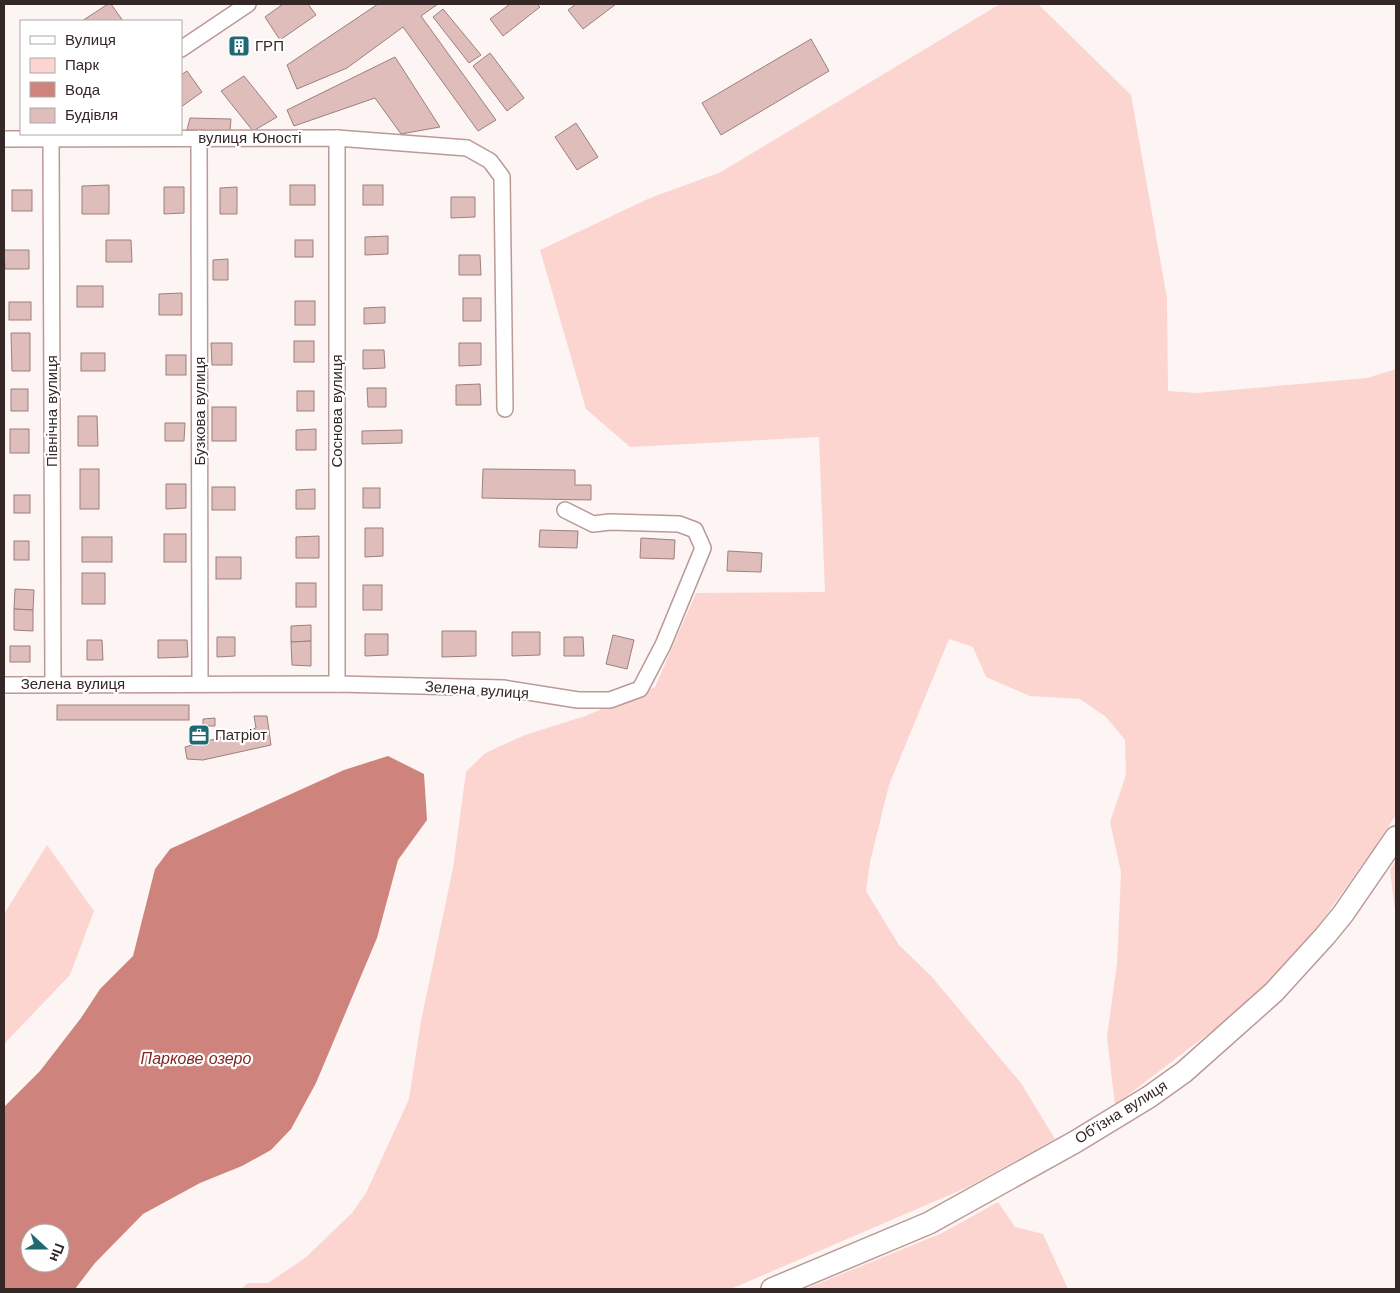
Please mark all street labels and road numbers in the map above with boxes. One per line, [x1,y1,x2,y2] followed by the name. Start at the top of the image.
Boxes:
[198,129,302,147] street label: вулиця Юності
[328,354,346,468] street label: Соснова вулиця
[43,355,61,467] street label: Північна вулиця
[191,357,209,465] street label: Бузкова вулиця
[21,675,125,693] street label: Зелена вулиця
[424,677,530,703] street label: Зелена вулиця
[1071,1076,1171,1148] street label: Об’їзна вулиця

